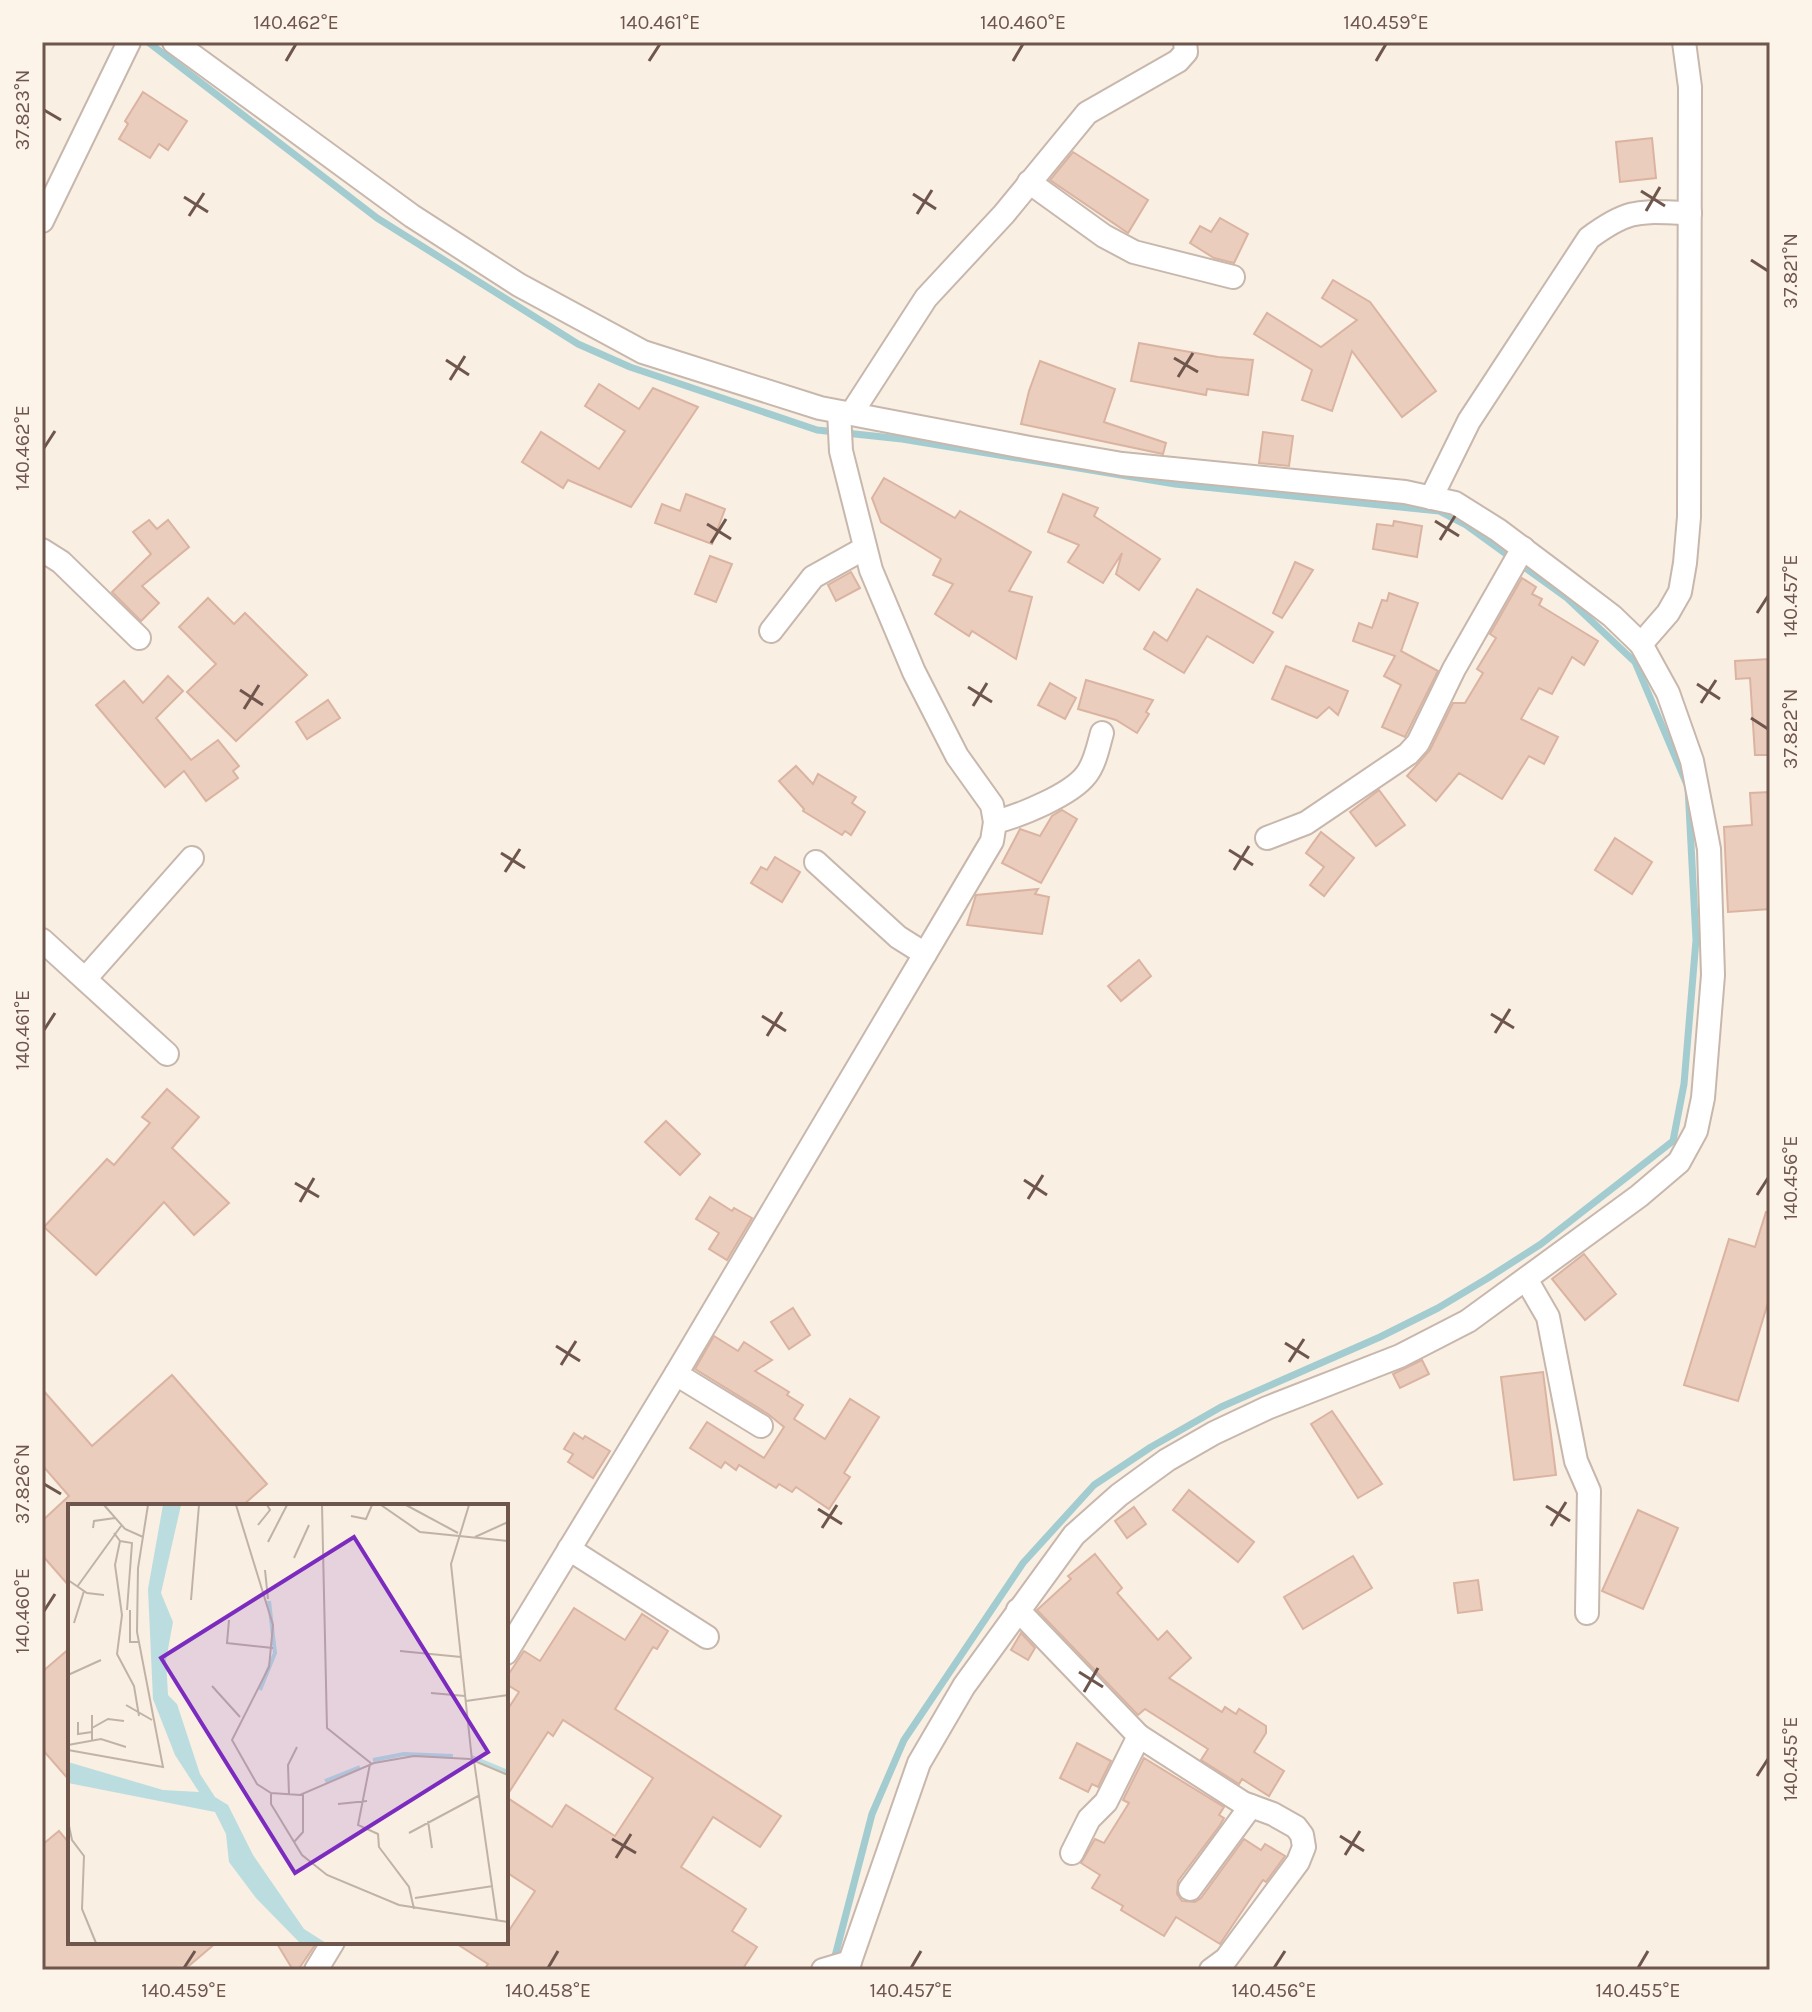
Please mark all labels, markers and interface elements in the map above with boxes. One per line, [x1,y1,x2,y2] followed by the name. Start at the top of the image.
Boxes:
[253,11,339,34] text: 140.462°E
[620,11,700,34] text: 140.461°E
[980,11,1066,34] text: 140.460°E
[1343,11,1429,34] text: 140.459°E
[11,70,34,150] text: 37.823°N
[1779,233,1802,309] text: 37.821°N
[11,405,34,491] text: 140.462°E
[1779,554,1802,638] text: 140.457°E
[1779,689,1802,769] text: 37.822°N
[11,990,34,1070] text: 140.461°E
[1779,1135,1802,1221] text: 140.456°E
[11,1444,34,1524] text: 37.826°N
[68,1504,508,1944] inset map
[11,1568,34,1654] text: 140.460°E
[1779,1716,1802,1802] text: 140.455°E
[141,1979,227,2002] text: 140.459°E
[505,1979,591,2002] text: 140.458°E
[869,1979,953,2002] text: 140.457°E
[1231,1979,1317,2002] text: 140.456°E
[1595,1979,1681,2002] text: 140.455°E

